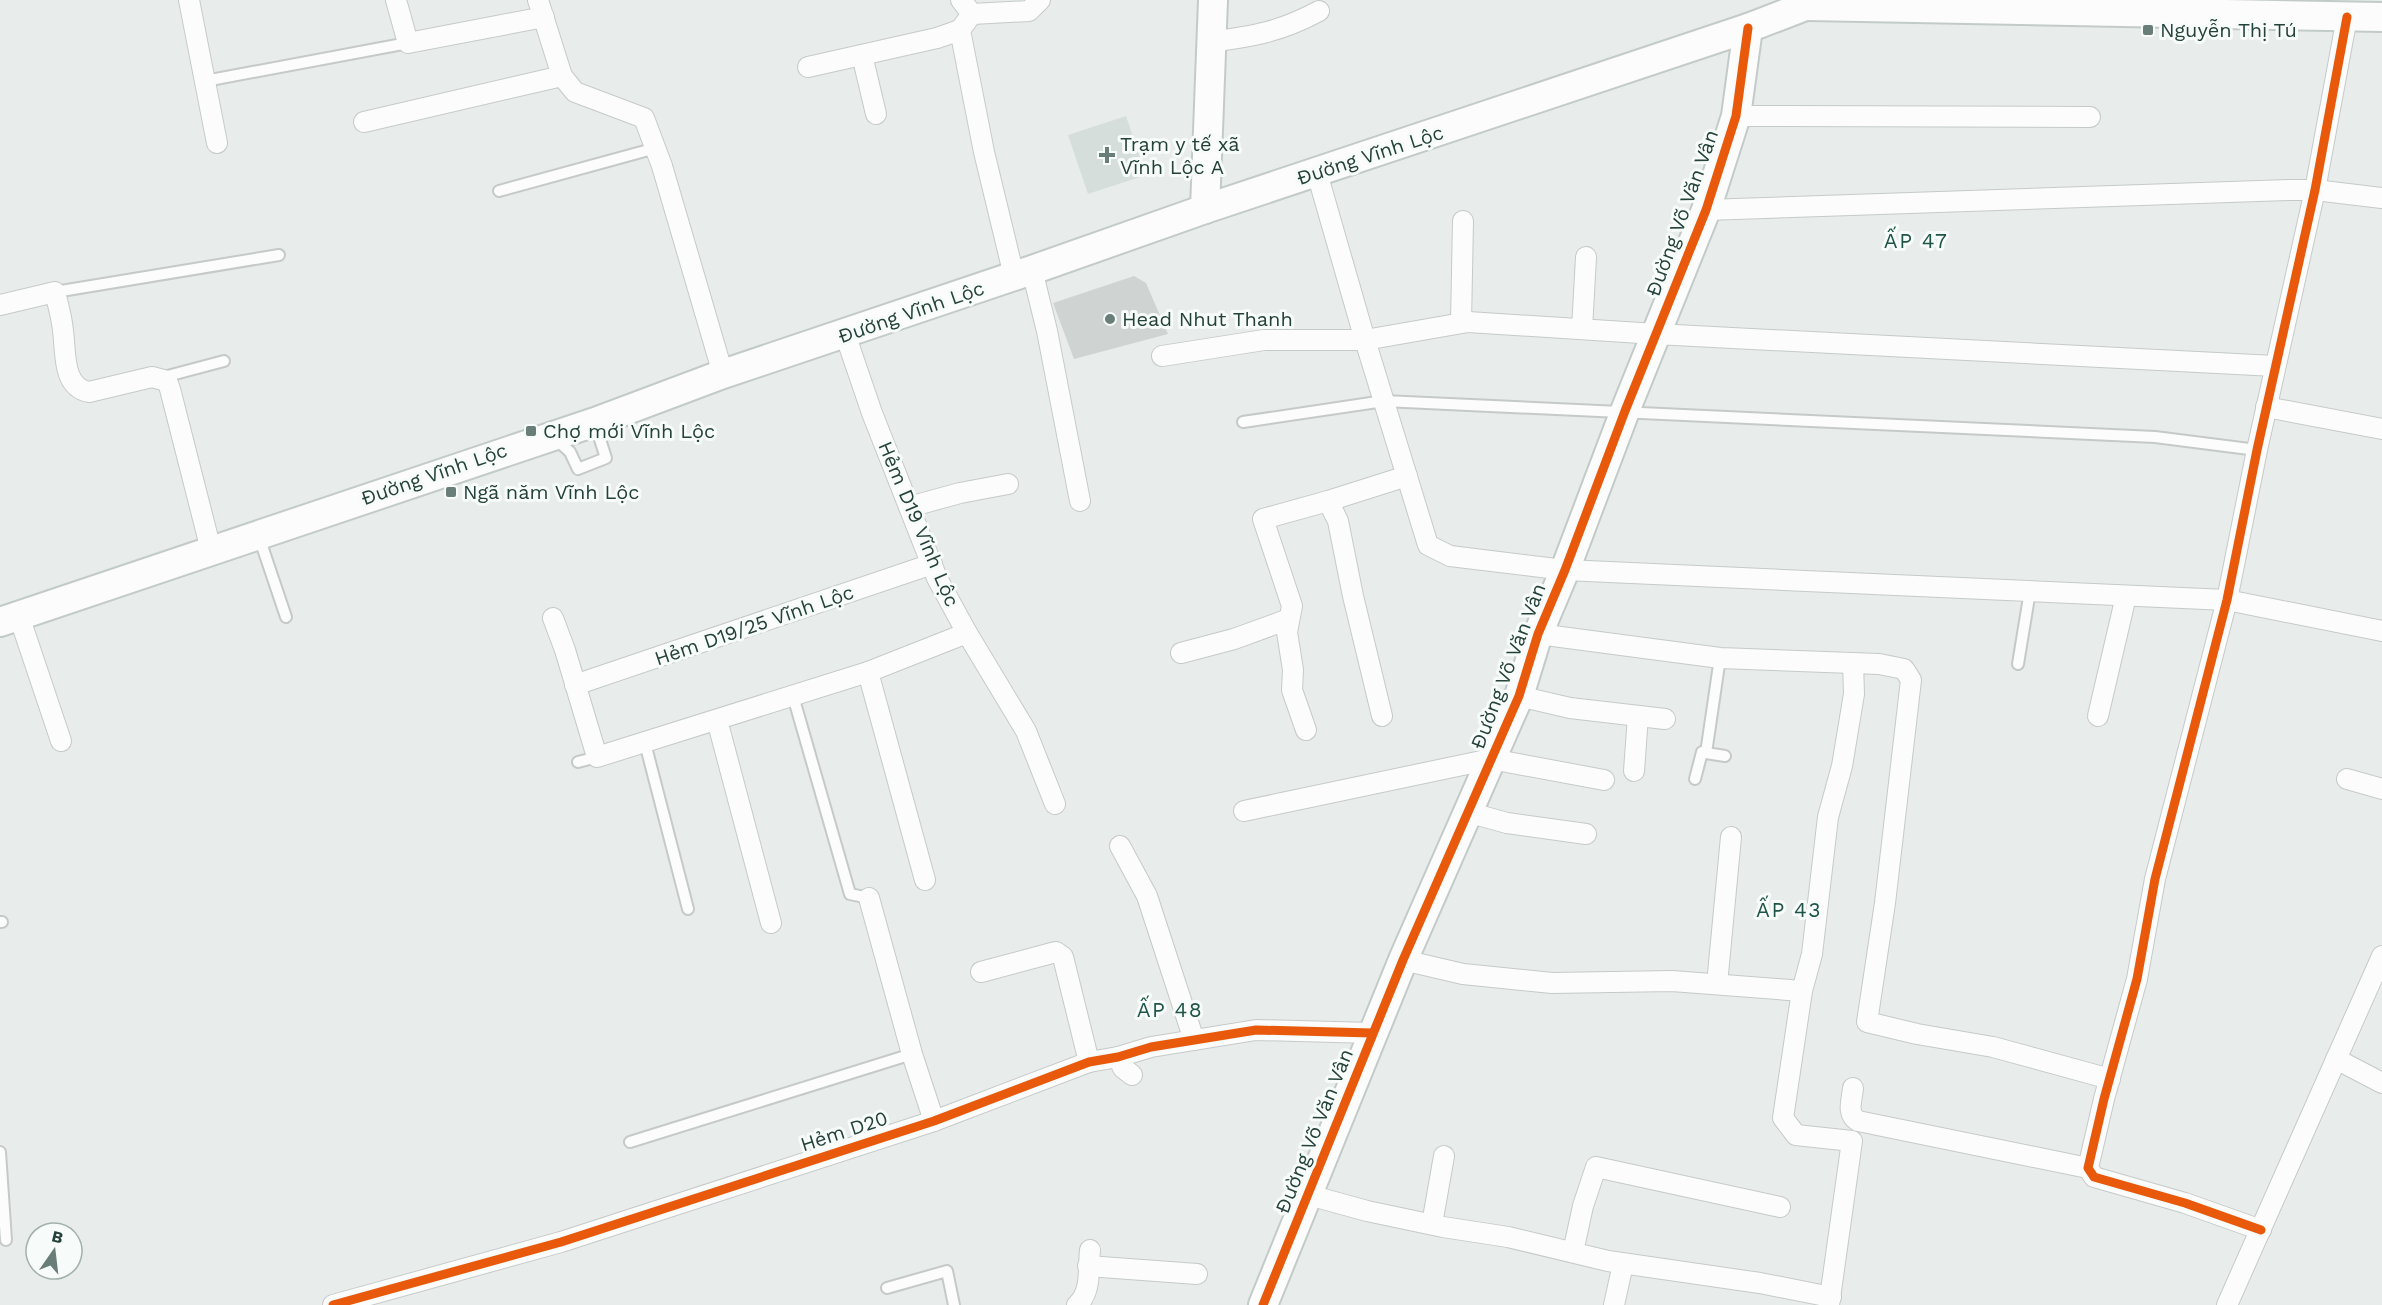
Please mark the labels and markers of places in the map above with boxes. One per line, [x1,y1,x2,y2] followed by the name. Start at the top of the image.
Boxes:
[2160,18,2297,42] place label: Nguyễn Thị Tú
[2141,23,2155,37] marker: Nguyễn Thị Tú
[1120,132,1240,179] place label: Trạm y tế xã Vĩnh Lộc A
[1098,146,1116,164] marker: Trạm y tế xã Vĩnh Lộc A
[1122,307,1293,331] place label: Head Nhut Thanh
[1103,312,1117,326] marker: Head Nhut Thanh
[543,419,715,443] place label: Chợ mới Vĩnh Lộc
[524,424,538,438] marker: Chợ mới Vĩnh Lộc
[463,480,639,504] place label: Ngã năm Vĩnh Lộc
[444,485,458,499] marker: Ngã năm Vĩnh Lộc

